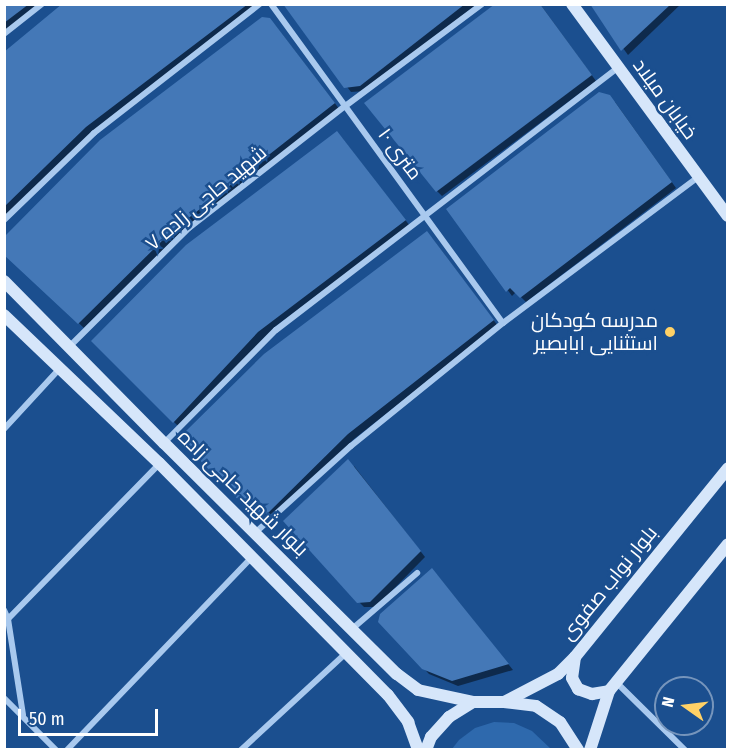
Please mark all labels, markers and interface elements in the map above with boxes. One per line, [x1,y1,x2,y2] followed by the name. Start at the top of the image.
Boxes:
[628,54,702,144] street label: خیابان میلاد
[373,123,427,185] street label: ۱۰ متری
[141,140,271,256] street label: شهید حاجی زاده ۷
[531,308,658,355] place label: مدرسه کودکان استثنایی ابابصیر
[663,325,677,339] marker: مدرسه کودکان استثنایی ابابصیر
[173,425,313,561] street label: بلوار شهید حاجی زاده
[556,521,662,645] street label: بلوار نواب صفوی
[654,676,714,736] north arrow
[658,695,678,709] text: N
[21,697,160,735] scale bar
[29,708,65,730] text: 50 m

